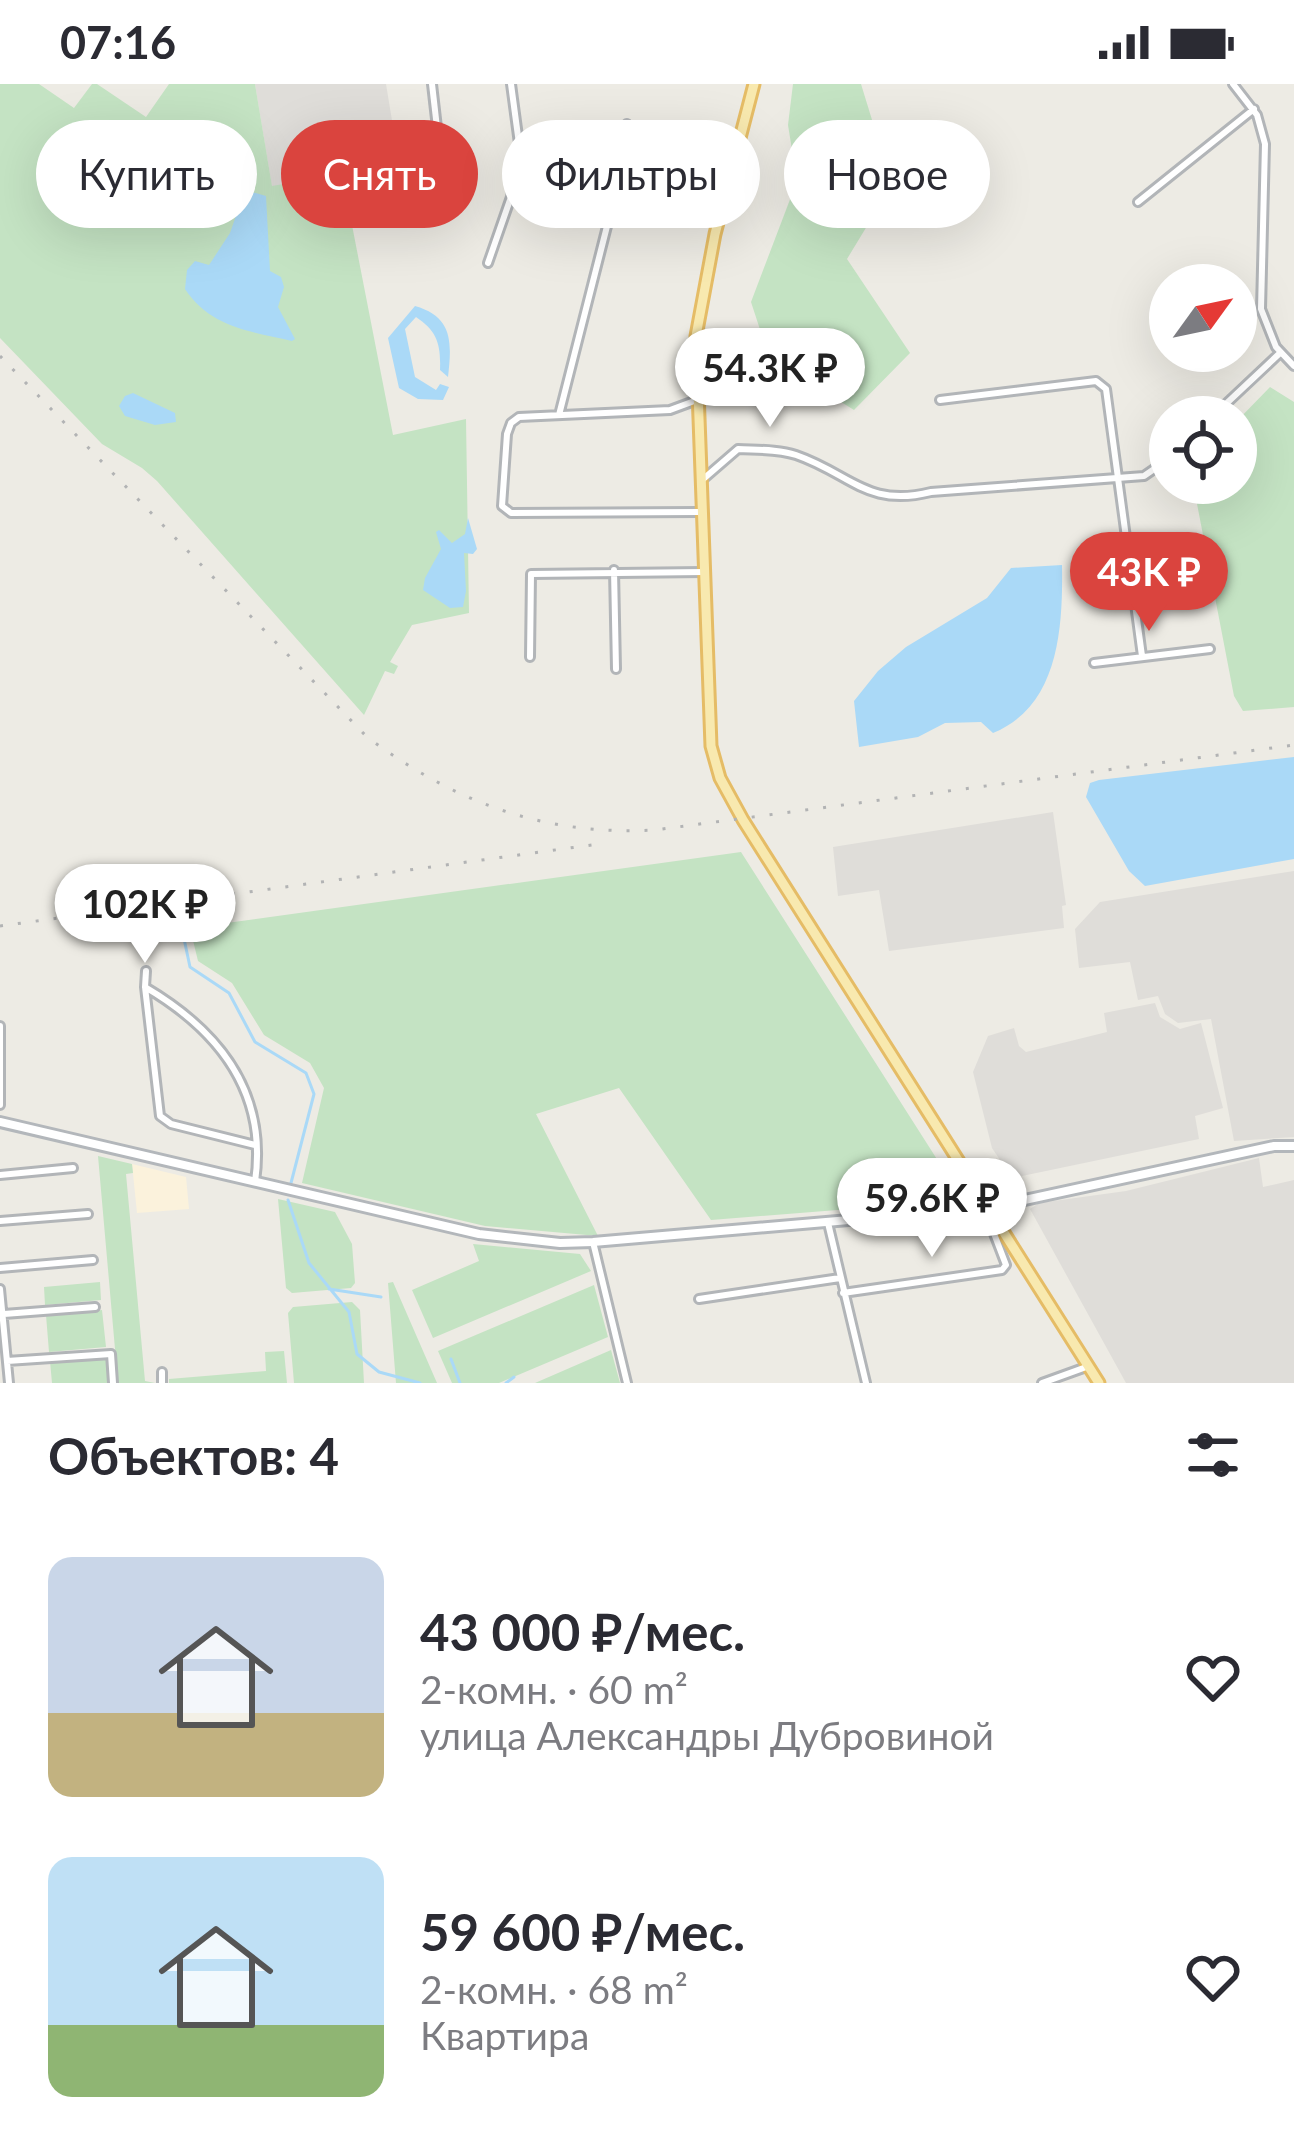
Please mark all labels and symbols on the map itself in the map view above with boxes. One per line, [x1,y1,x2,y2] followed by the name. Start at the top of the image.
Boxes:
[1149,264,1257,372] north arrow
[659,328,881,430] pin: 54.3K ₽
[1065,532,1233,634] pin: 43K ₽
[47,864,243,966] pin: 102K ₽
[821,1158,1043,1260] pin: 59.6K ₽

